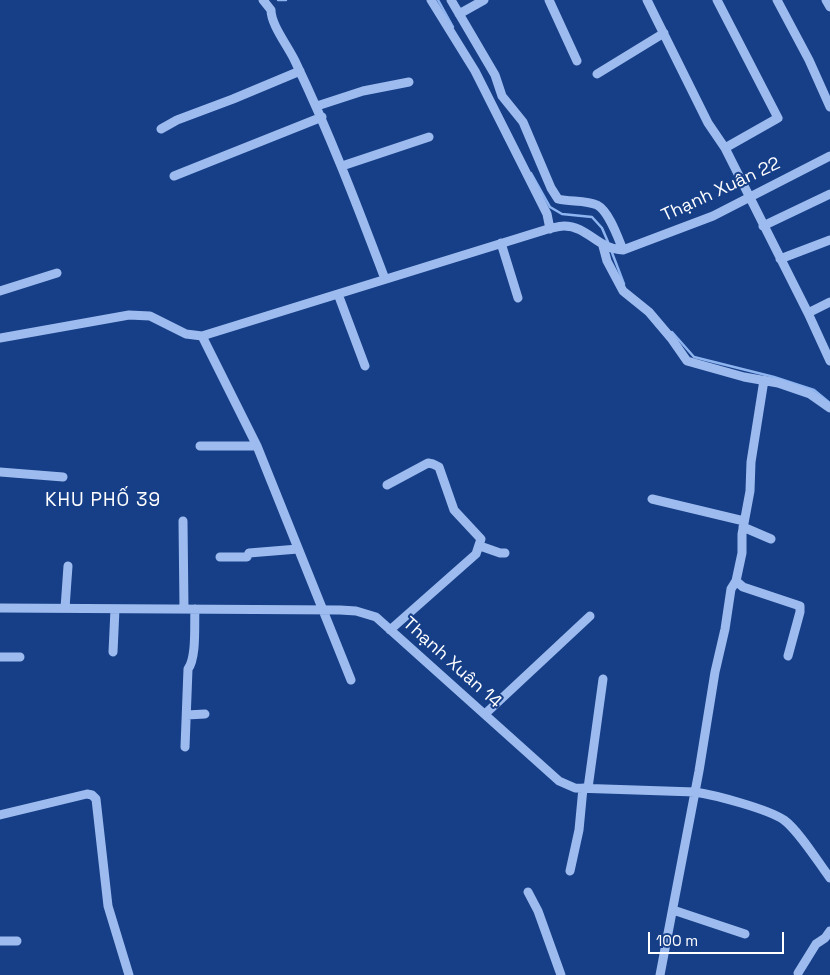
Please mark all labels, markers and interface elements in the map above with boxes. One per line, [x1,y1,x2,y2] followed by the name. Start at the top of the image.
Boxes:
[658,153,784,227] street label: Thạnh Xuân 22
[44,490,162,512] district label: KHU PHỐ 39
[398,613,506,713] street label: Thạnh Xuân 14
[650,922,786,954] scale bar
[656,931,698,950] text: 100 m

